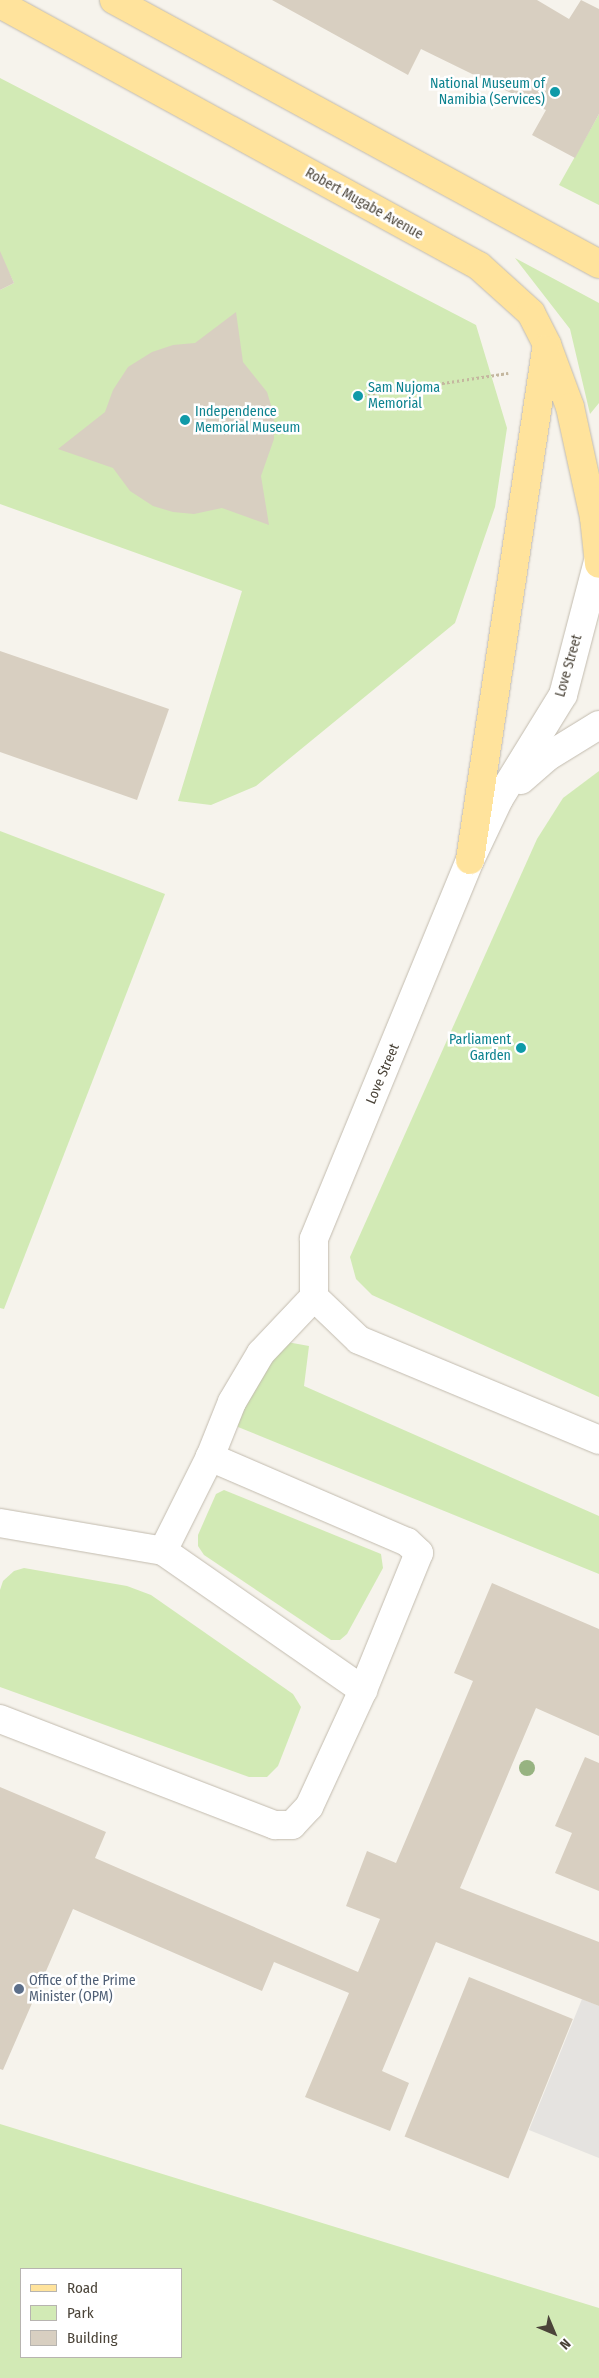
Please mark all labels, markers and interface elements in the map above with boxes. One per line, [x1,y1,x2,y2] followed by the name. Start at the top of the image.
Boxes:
[430,76,545,108] place label: National Museum of Namibia (Services)
[549,86,561,98] marker: National Museum of Namibia (Services)
[302,165,426,243] street label: Robert Mugabe Avenue
[368,380,440,412] place label: Sam Nujoma Memorial
[352,390,364,402] marker: Sam Nujoma Memorial
[195,404,300,437] place label: Independence Memorial Museum
[179,414,191,426] marker: Independence Memorial Museum
[552,633,586,699] street label: Love Street
[449,1032,511,1064] place label: Parliament Garden
[363,1041,403,1107] street label: Love Street
[515,1042,527,1054] marker: Parliament Garden
[29,1973,136,2005] place label: Office of the Prime Minister (OPM)
[13,1983,25,1995] marker: Office of the Prime Minister (OPM)
[20,2268,182,2358] legend
[67,2279,98,2297] text: Road
[67,2304,94,2322] text: Park
[529,2308,579,2358] north arrow
[67,2329,118,2347] text: Building
[556,2335,574,2353] text: N

